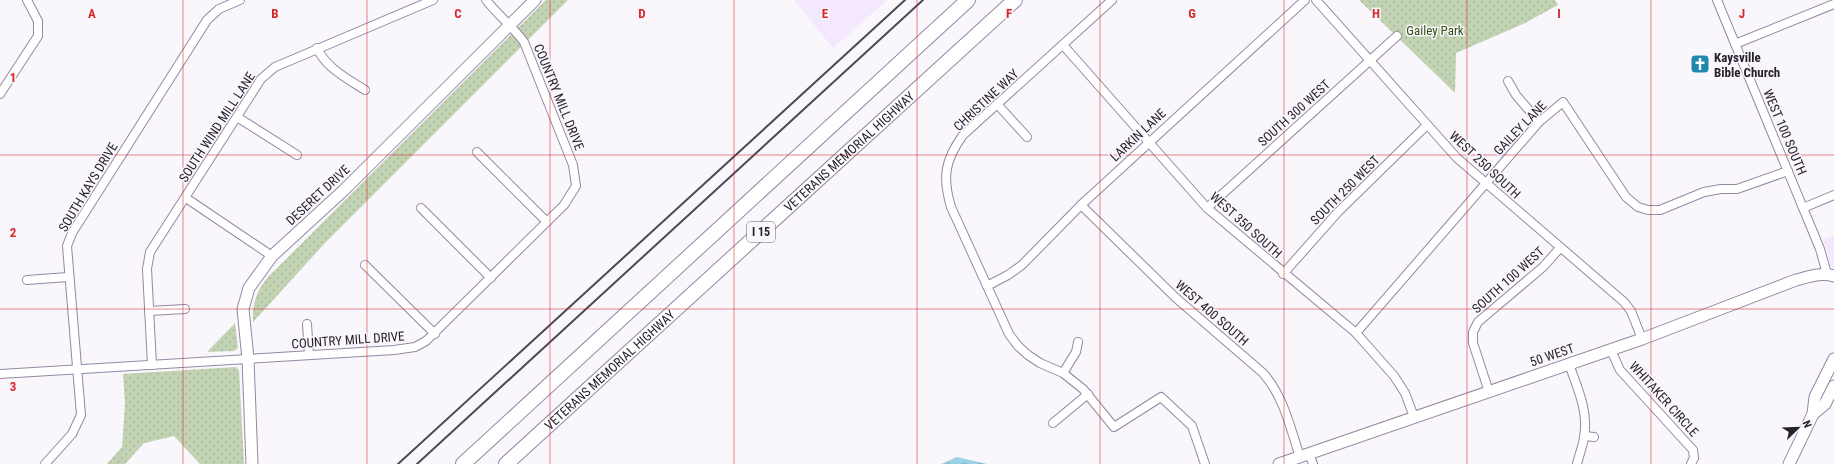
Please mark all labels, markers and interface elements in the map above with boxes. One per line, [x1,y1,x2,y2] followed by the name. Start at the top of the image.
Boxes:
[88,6,96,21] text: A
[271,6,279,21] text: B
[454,6,462,21] text: C
[638,6,646,21] text: D
[822,6,829,21] text: E
[1006,6,1012,21] text: F
[1188,6,1196,21] text: G
[1372,6,1380,21] text: H
[1557,6,1561,21] text: I
[1739,6,1745,21] text: J
[1406,23,1464,38] park label: Gailey Park
[531,42,587,152] street label: COUNTRY MILL DRIVE
[1714,50,1780,80] place label: Kaysville Bible Church
[1689,53,1711,75] church icon: Kaysville Bible Church
[950,66,1022,134] street label: CHRISTINE WAY
[176,69,258,185] street label: SOUTH WIND MILL LANE
[10,70,16,85] text: 1
[1255,77,1333,149] street label: SOUTH 300 WEST
[1760,87,1810,177] street label: WEST 100 SOUTH
[781,88,917,214] street label: VETERANS MEMORIAL HIGHWAY
[1491,98,1549,158] street label: GAILEY LANE
[1107,106,1169,164] street label: LARKIN LANE
[1446,128,1524,202] street label: WEST 250 SOUTH
[55,140,121,234] street label: SOUTH KAYS DRIVE
[1307,152,1383,228] street label: SOUTH 250 WEST
[283,162,353,228] street label: DESERET DRIVE
[1207,189,1285,261] street label: WEST 350 SOUTH
[747,222,775,242] road number: I 15
[10,225,17,240] text: 2
[1469,244,1547,316] street label: SOUTH 100 WEST
[1173,277,1251,349] street label: WEST 400 SOUTH
[541,307,678,433] street label: VETERANS MEMORIAL HIGHWAY
[291,329,405,351] street label: COUNTRY MILL DRIVE
[1528,340,1576,370] street label: 50 WEST
[1626,358,1702,440] street label: WHITAKER CIRCLE
[10,379,16,394] text: 3
[1778,408,1818,448] north arrow
[1799,419,1814,430] text: N

